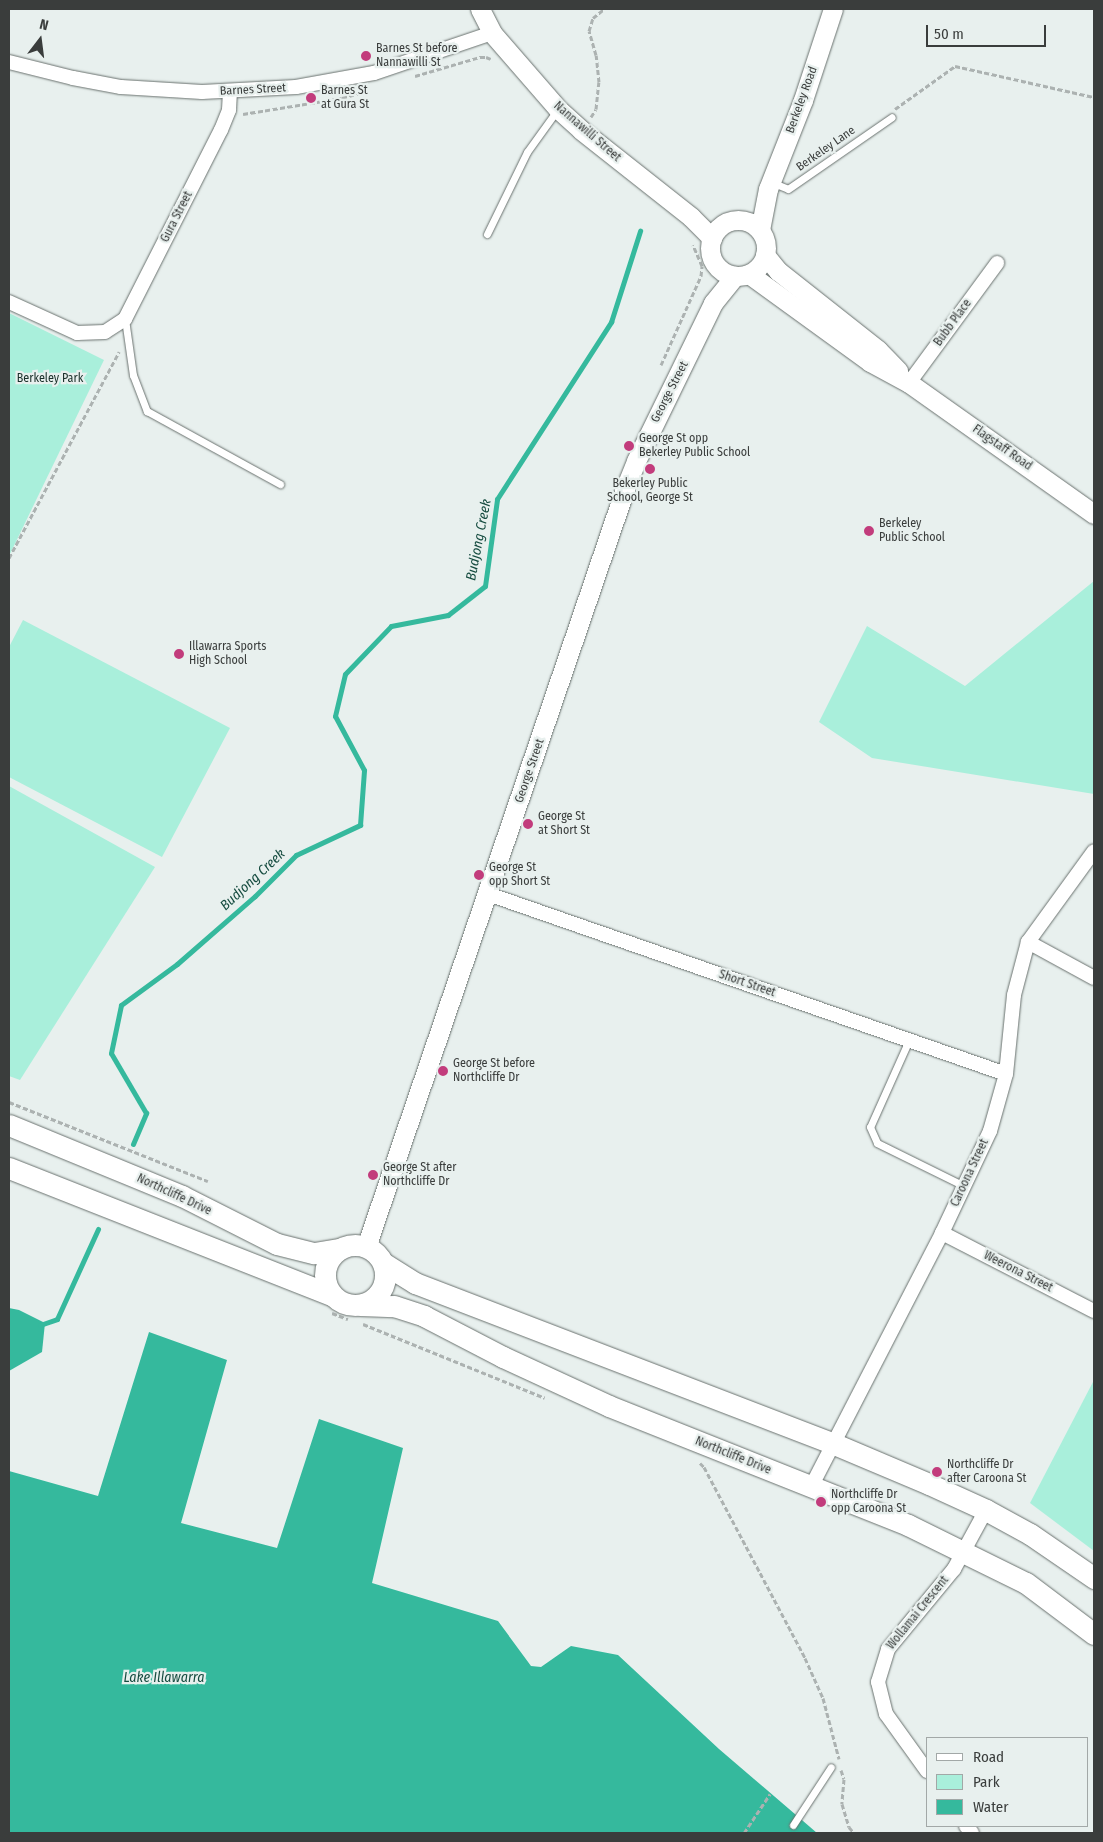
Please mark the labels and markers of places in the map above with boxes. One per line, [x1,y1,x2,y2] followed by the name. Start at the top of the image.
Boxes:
[376,42,457,70] place label: Barnes St before Nannawilli St
[360,50,372,62] marker: Barnes St before Nannawilli St
[321,84,369,112] place label: Barnes St at Gura St
[305,92,317,104] marker: Barnes St at Gura St
[639,432,750,460] place label: George St opp Bekerley Public School
[623,440,635,452] marker: George St opp Bekerley Public School
[644,463,656,475] marker: Bekerley Public School, George St
[607,477,693,505] place label: Bekerley Public School, George St
[879,517,945,545] place label: Berkeley Public School
[863,525,875,537] marker: Berkeley Public School
[189,640,266,668] place label: Illawarra Sports High School
[173,648,185,660] marker: Illawarra Sports High School
[538,810,590,838] place label: George St at Short St
[522,818,534,830] marker: George St at Short St
[489,861,550,889] place label: George St opp Short St
[473,869,485,881] marker: George St opp Short St
[453,1057,535,1085] place label: George St before Northcliffe Dr
[437,1065,449,1077] marker: George St before Northcliffe Dr
[383,1161,456,1189] place label: George St after Northcliffe Dr
[367,1169,379,1181] marker: George St after Northcliffe Dr
[947,1458,1026,1486] place label: Northcliffe Dr after Caroona St
[931,1466,943,1478] marker: Northcliffe Dr after Caroona St
[831,1488,906,1516] place label: Northcliffe Dr opp Caroona St
[815,1496,827,1508] marker: Northcliffe Dr opp Caroona St

